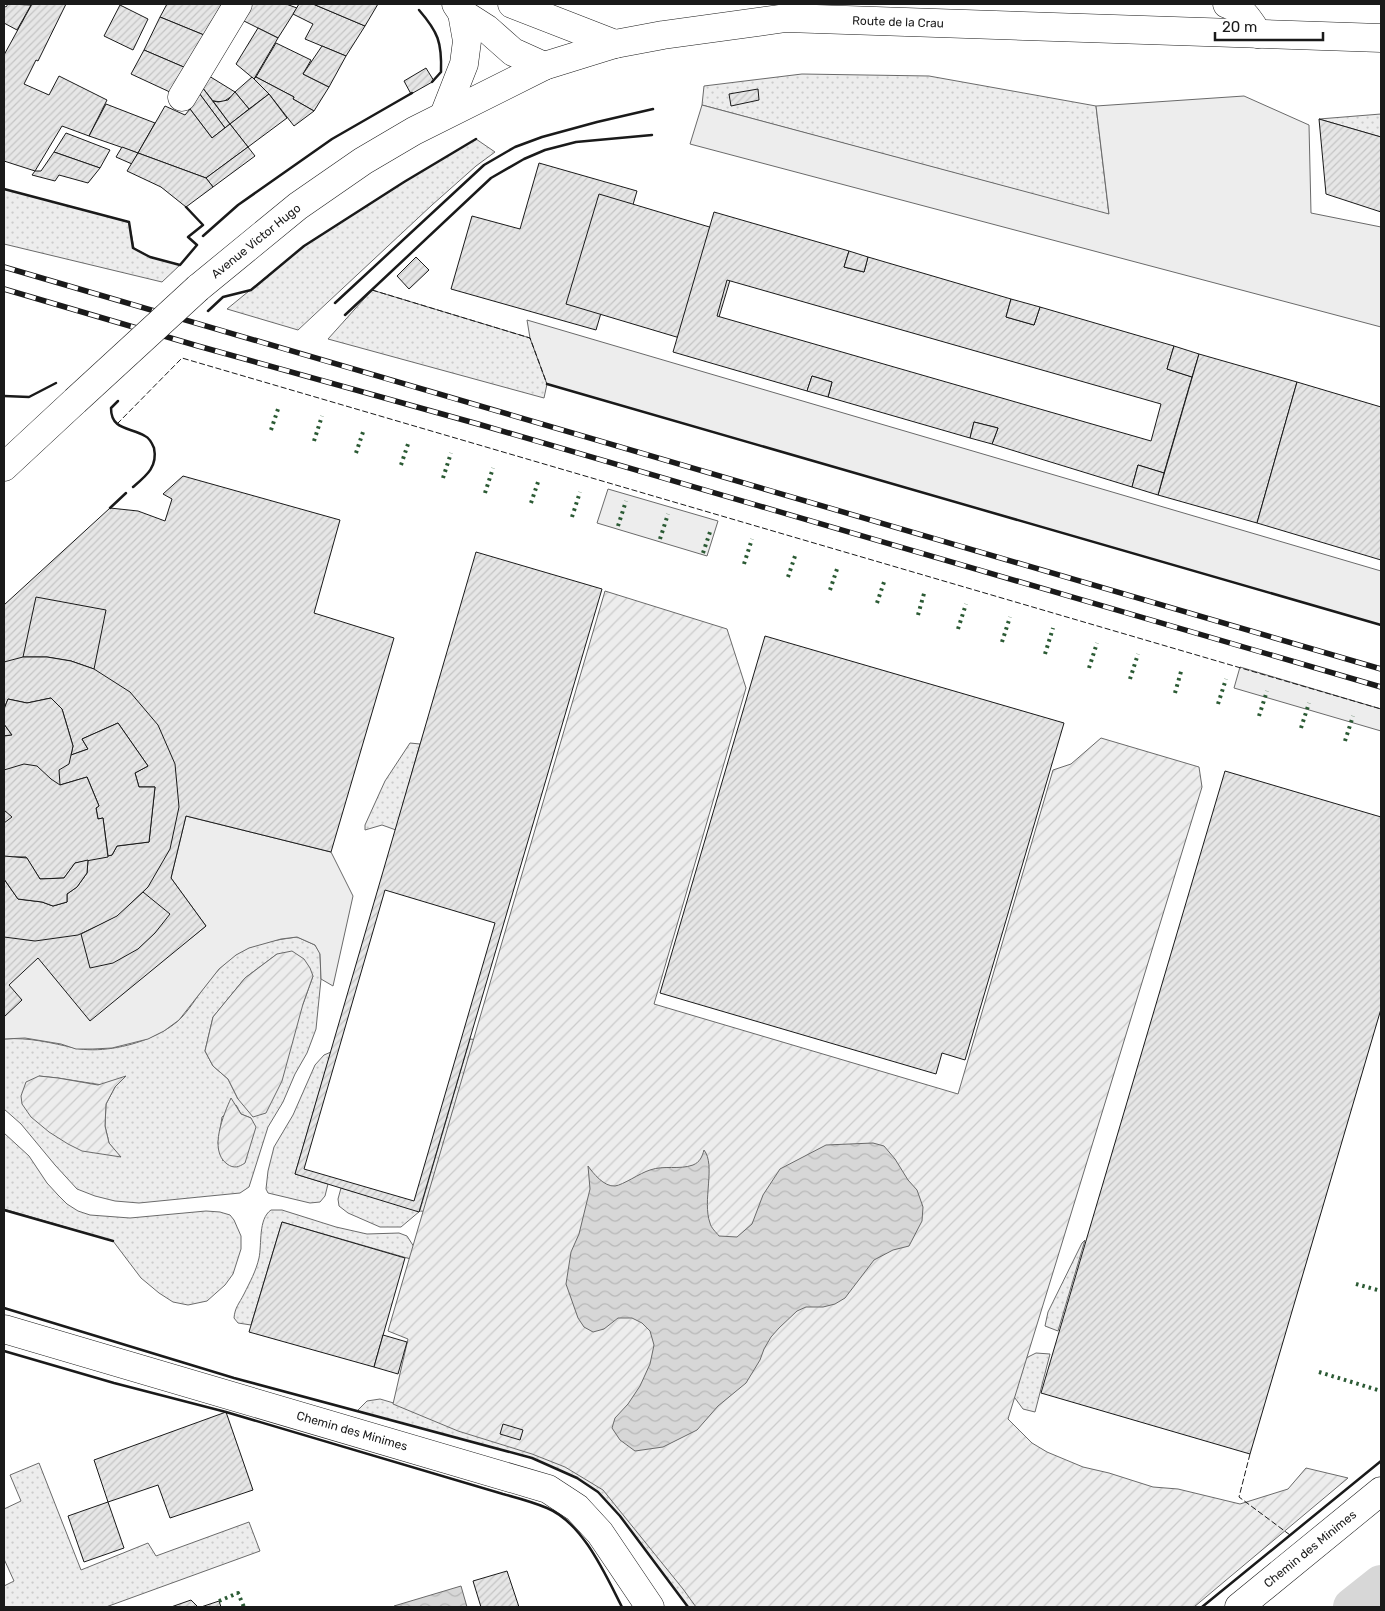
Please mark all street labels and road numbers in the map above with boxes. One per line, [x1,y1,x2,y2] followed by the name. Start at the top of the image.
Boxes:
[852,13,944,31] street label: Route de la Crau
[209,201,303,281] street label: Avenue Victor Hugo
[295,1408,409,1454] street label: Chemin des Minimes
[1261,1507,1359,1591] street label: Chemin des Minimes

